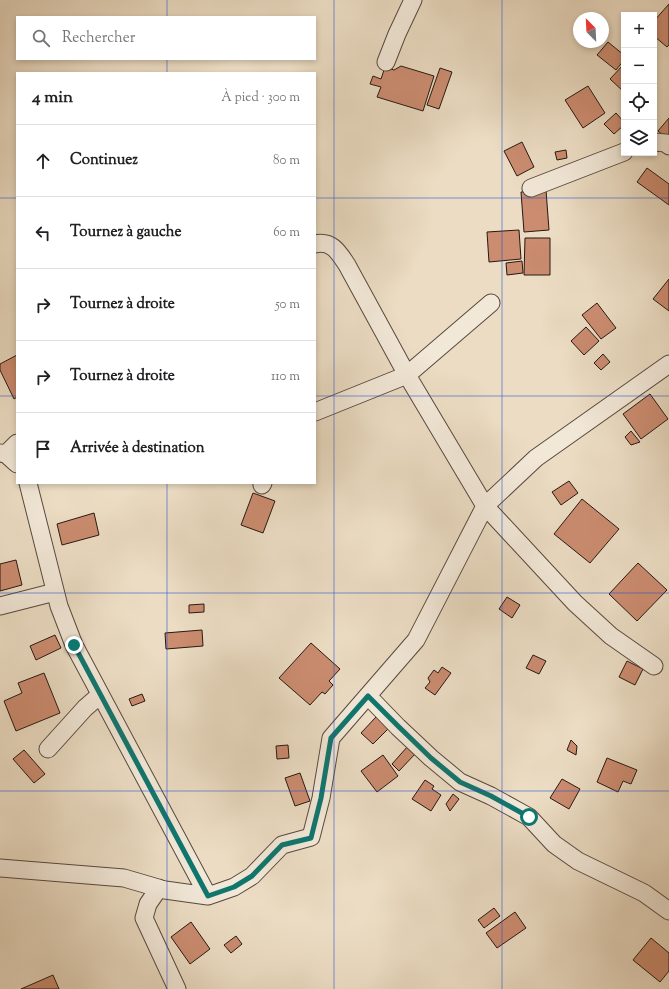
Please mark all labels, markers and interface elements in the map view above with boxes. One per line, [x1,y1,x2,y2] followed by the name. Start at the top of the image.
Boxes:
[573,12,609,48] north arrow
[621,12,657,156] map controls
[621,12,657,48] button: +
[16,16,316,60] search box
[30,27,52,49] icon: search
[62,28,135,49] text: Rechercher
[621,48,657,84] button: −
[621,84,657,120] button: locate
[32,86,73,110] text: 4 min
[221,89,300,107] text: À pied · 300 m
[621,120,657,156] button: layers
[32,150,54,172] icon: ahead
[70,150,138,171] text: Continuez
[273,152,300,170] text: 80 m
[32,222,54,244] icon: left
[70,222,181,243] text: Tournez à gauche
[273,224,300,242] text: 60 m
[32,294,54,316] icon: right
[70,294,175,315] text: Tournez à droite
[275,296,300,314] text: 50 m
[32,366,54,388] icon: right
[70,366,175,387] text: Tournez à droite
[271,368,300,386] text: 110 m
[32,438,54,460] icon: arrive
[70,438,205,459] text: Arrivée à destination
[65,636,83,654] route end
[520,808,538,826] route start

